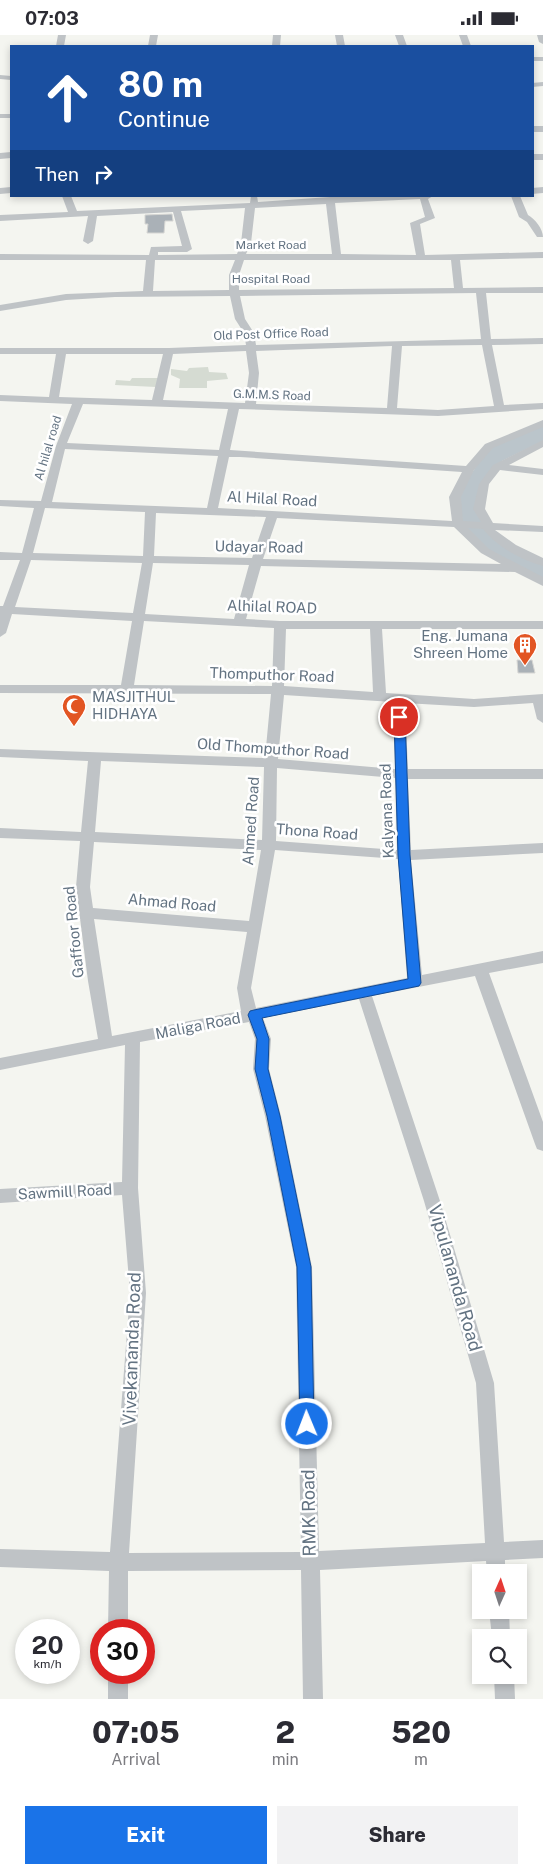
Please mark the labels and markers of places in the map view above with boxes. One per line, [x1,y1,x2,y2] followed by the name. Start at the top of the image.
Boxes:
[413,627,508,661] place label: Eng. Jumana Shreen Home
[512,632,538,666] building icon: Eng. Jumana Shreen Home
[92,688,175,722] place label: MASJITHUL HIDHAYA
[61,693,87,727] mosque icon: MASJITHUL HIDHAYA
[378,696,420,738] pin

